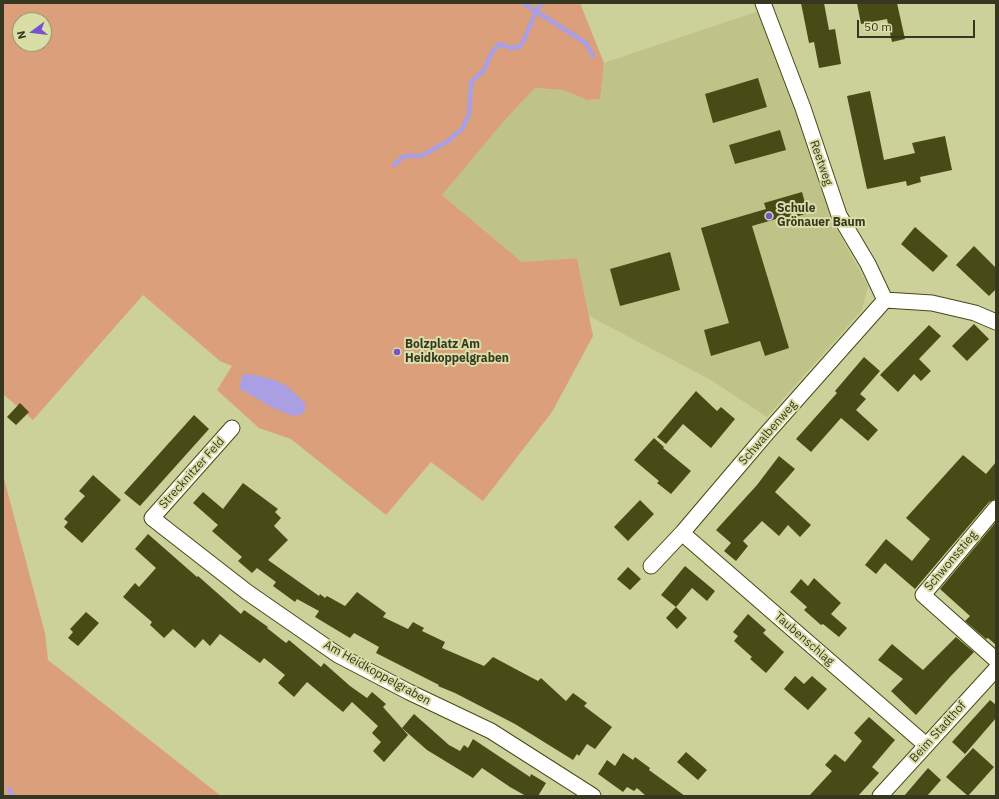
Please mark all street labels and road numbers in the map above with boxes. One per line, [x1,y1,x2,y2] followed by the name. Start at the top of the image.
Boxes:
[807,138,835,188] street label: Reetweg
[736,398,800,468] street label: Schwalbenweg
[156,434,228,512] street label: Strecknitzer Feld
[922,528,980,594] street label: Schwonsstieg
[771,609,837,669] street label: Taubenschlag
[321,638,433,708] street label: Am Heidkoppelgraben
[907,699,969,765] street label: Beim Stadthof

